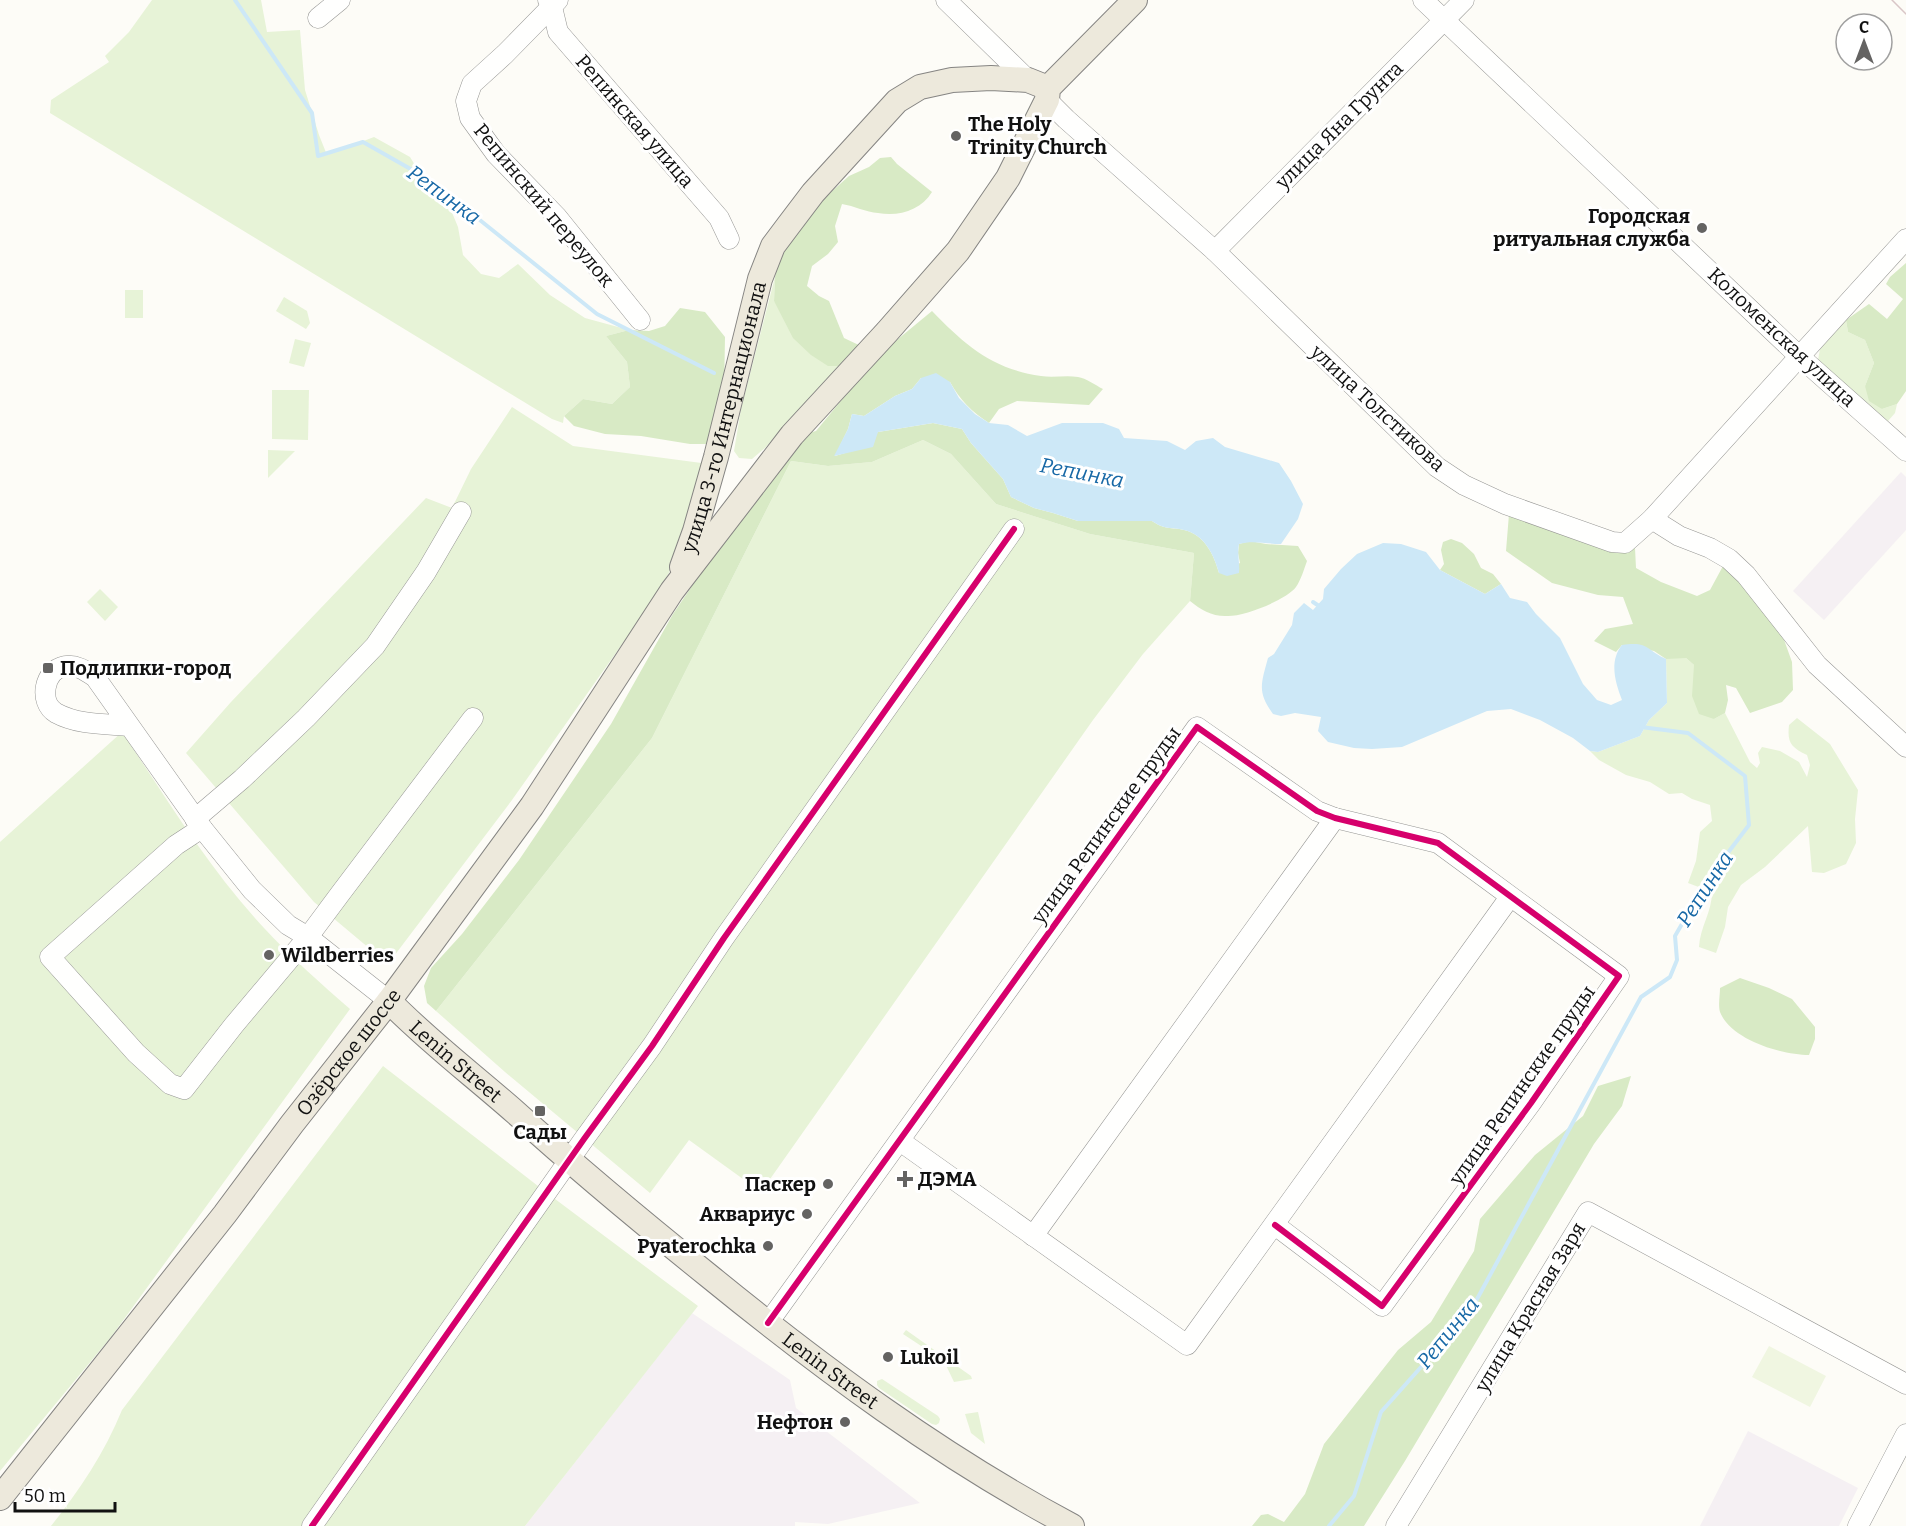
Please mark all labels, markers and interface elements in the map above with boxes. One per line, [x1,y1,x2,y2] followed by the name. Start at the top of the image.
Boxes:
[1834,12,1894,72] north arrow
[1859,18,1869,37] text: С
[571,50,699,192] street label: Репинская улица
[1270,56,1408,194] street label: улица Яна Грунта
[968,112,1107,159] place label: The Holy Trinity Church
[469,119,619,292] street label: Репинский переулок
[949,129,963,143] marker: The Holy Trinity Church
[402,160,486,230] water label: Репинка
[1493,204,1690,251] place label: Городская ритуальная служба
[1695,221,1709,235] marker: Городская ритуальная служба
[1703,262,1861,412] street label: Коломенская улица
[676,279,771,557] street label: улица 3-го Интернационала
[1305,339,1450,476] street label: улица Толстикова
[1038,452,1126,494] water label: Репинка
[60,656,231,680] place label: Подлипки-город
[41,661,55,675] marker: Подлипки-город
[1026,722,1186,929] street label: улица Репинские пруды
[1671,846,1739,932] water label: Репинка
[281,943,394,967] place label: Wildberries
[262,948,276,962] marker: Wildberries
[1443,981,1600,1190] street label: улица Репинские пруды
[291,984,406,1121] street label: Озёрское шоссе
[405,1015,507,1107] street label: Lenin Street
[533,1104,547,1118] marker: Сады
[513,1120,567,1144] place label: Сады
[918,1167,977,1191] place label: ДЭМА
[896,1170,914,1188] marker: ДЭМА
[745,1172,816,1196] place label: Паскер
[821,1177,835,1191] marker: Паскер
[699,1202,795,1226] place label: Аквариус
[800,1207,814,1221] marker: Аквариус
[1469,1218,1590,1397] street label: улица Красная Заря
[637,1234,756,1258] place label: Pyaterochka
[761,1239,775,1253] marker: Pyaterochka
[1411,1292,1485,1374] water label: Репинка
[778,1327,883,1414] street label: Lenin Street
[900,1345,959,1369] place label: Lukoil
[881,1350,895,1364] marker: Lukoil
[757,1410,833,1434] place label: Нефтон
[838,1415,852,1429] marker: Нефтон
[15,1475,116,1513] scale bar
[24,1485,66,1507] text: 50 m

